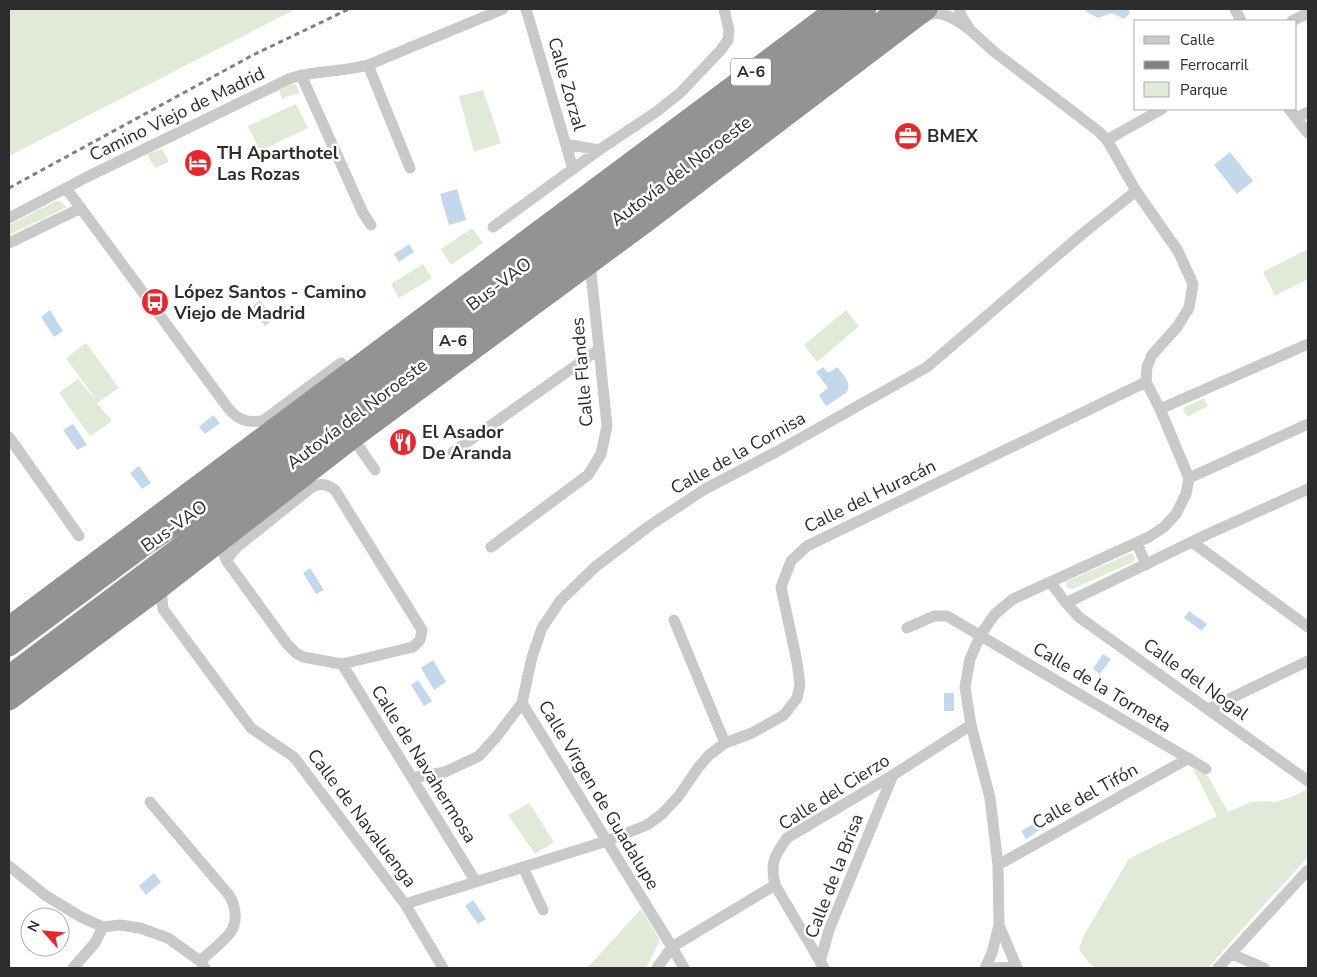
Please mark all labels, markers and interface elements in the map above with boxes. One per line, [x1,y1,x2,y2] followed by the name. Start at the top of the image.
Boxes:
[1134,20,1297,110] legend
[1180,30,1215,50] text: Calle
[542,35,592,134] street label: Calle Zorzal
[1180,55,1249,75] text: Ferrocarril
[731,58,771,86] road number: A-6
[85,61,269,167] street label: Camino Viejo de Madrid
[1180,80,1228,100] text: Parque
[606,110,756,232] street label: Autovía del Noroeste
[893,121,923,151] office icon: BMEX
[927,124,979,148] place label: BMEX
[217,141,339,186] place label: TH Aparthotel Las Rozas
[183,148,213,178] hotel icon: TH Aparthotel Las Rozas
[461,252,537,316] street label: Bus-VAO
[173,280,366,325] place label: López Santos - Camino Viejo de Madrid
[140,287,170,317] bus stop icon: López Santos - Camino Viejo de Madrid
[565,316,599,428] street label: Calle Flandes
[433,328,473,354] road number: A-6
[282,353,432,475] street label: Autovía del Noroeste
[666,406,810,500] street label: Calle de la Cornisa
[422,420,512,465] place label: El Asador De Aranda
[388,427,418,457] restaurant icon: El Asador De Aranda
[800,454,940,538] street label: Calle del Huracán
[136,494,212,558] street label: Bus-VAO
[1138,633,1254,726] street label: Calle del Nogal
[1029,636,1175,738] street label: Calle de la Tormeta
[366,680,482,848] street label: Calle de Navahermosa
[533,696,665,894] street label: Calle Virgen de Guadalupe
[302,744,422,892] street label: Calle de Navaluenga
[774,748,894,836] street label: Calle del Cierzo
[1028,757,1142,835] street label: Calle del Tifón
[799,810,869,942] street label: Calle de la Brisa
[20,907,70,957] north arrow
[23,917,45,935] text: N

